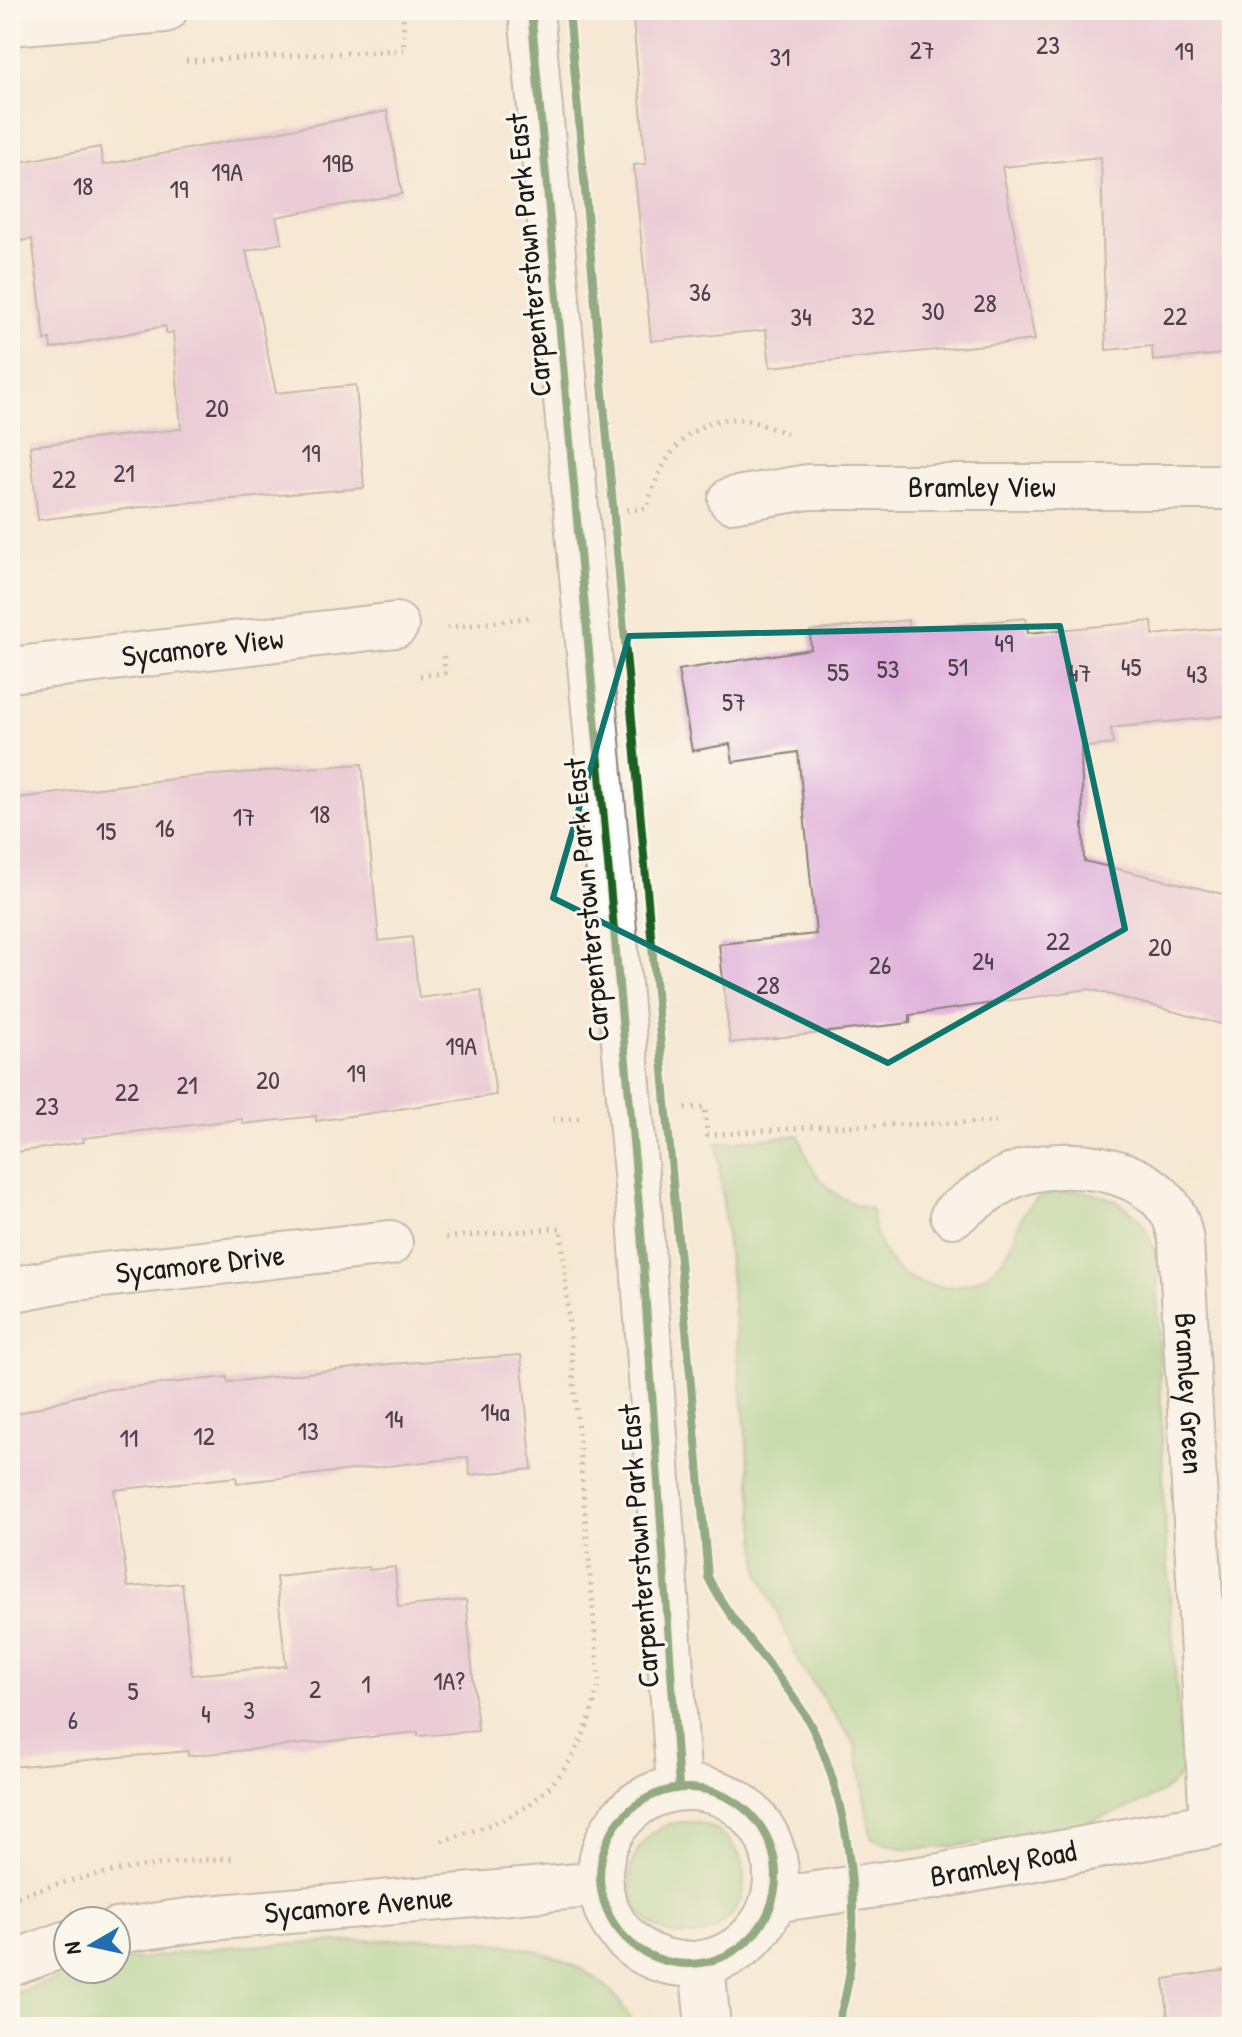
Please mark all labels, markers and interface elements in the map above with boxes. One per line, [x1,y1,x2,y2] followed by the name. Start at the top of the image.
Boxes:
[1036,27,1060,62] house number: 23
[909,32,935,67] house number: 27
[1175,33,1193,68] house number: 19
[769,39,791,74] house number: 31
[496,111,560,398] street label: Carpenterstown Park East
[322,145,354,180] house number: 19B
[211,154,243,189] house number: 19A
[73,168,93,203] house number: 18
[170,171,188,206] house number: 19
[689,274,711,309] house number: 36
[973,285,997,320] house number: 28
[921,293,945,328] house number: 30
[851,298,875,333] house number: 32
[1163,298,1187,333] house number: 22
[790,299,812,334] house number: 34
[205,390,229,425] house number: 20
[302,435,320,470] house number: 19
[113,455,135,490] house number: 21
[52,461,76,496] house number: 22
[908,466,1056,506] street label: Bramley View
[120,617,285,676] street label: Sycamore View
[994,625,1014,660] house number: 49
[948,649,968,684] house number: 51
[1121,649,1141,684] house number: 45
[877,651,899,686] house number: 53
[827,654,849,689] house number: 55
[1069,655,1091,690] house number: 47
[1186,656,1208,691] house number: 43
[722,684,746,719] house number: 57
[554,756,618,1043] street label: Carpenterstown Park East
[310,796,330,831] house number: 18
[233,799,255,834] house number: 17
[155,810,175,845] house number: 16
[96,813,116,848] house number: 15
[1046,923,1070,958] house number: 22
[1148,929,1172,964] house number: 20
[972,943,994,978] house number: 24
[869,947,891,982] house number: 26
[756,967,780,1002] house number: 28
[445,1028,477,1063] house number: 19A
[347,1055,365,1090] house number: 19
[256,1062,280,1097] house number: 20
[176,1067,198,1102] house number: 21
[115,1074,139,1109] house number: 22
[35,1088,59,1123] house number: 23
[114,1234,286,1292] street label: Sycamore Drive
[1166,1312,1214,1475] street label: Bramley Green
[480,1394,510,1429] house number: 14a
[384,1401,404,1436] house number: 14
[608,1402,668,1689] street label: Carpenterstown Park East
[297,1413,319,1448] house number: 13
[193,1418,215,1453] house number: 12
[120,1420,138,1455] house number: 11
[433,1663,465,1698] house number: 1A?
[361,1666,371,1701] house number: 1
[309,1671,321,1706] house number: 2
[128,1673,139,1708] house number: 5
[243,1692,255,1727] house number: 3
[201,1696,211,1731] house number: 4
[68,1702,78,1737] house number: 6
[927,1830,1080,1896] street label: Bramley Road
[263,1876,454,1932] street label: Sycamore Avenue
[52,1905,132,1985] north arrow
[56,1940,88,1956] text: N

